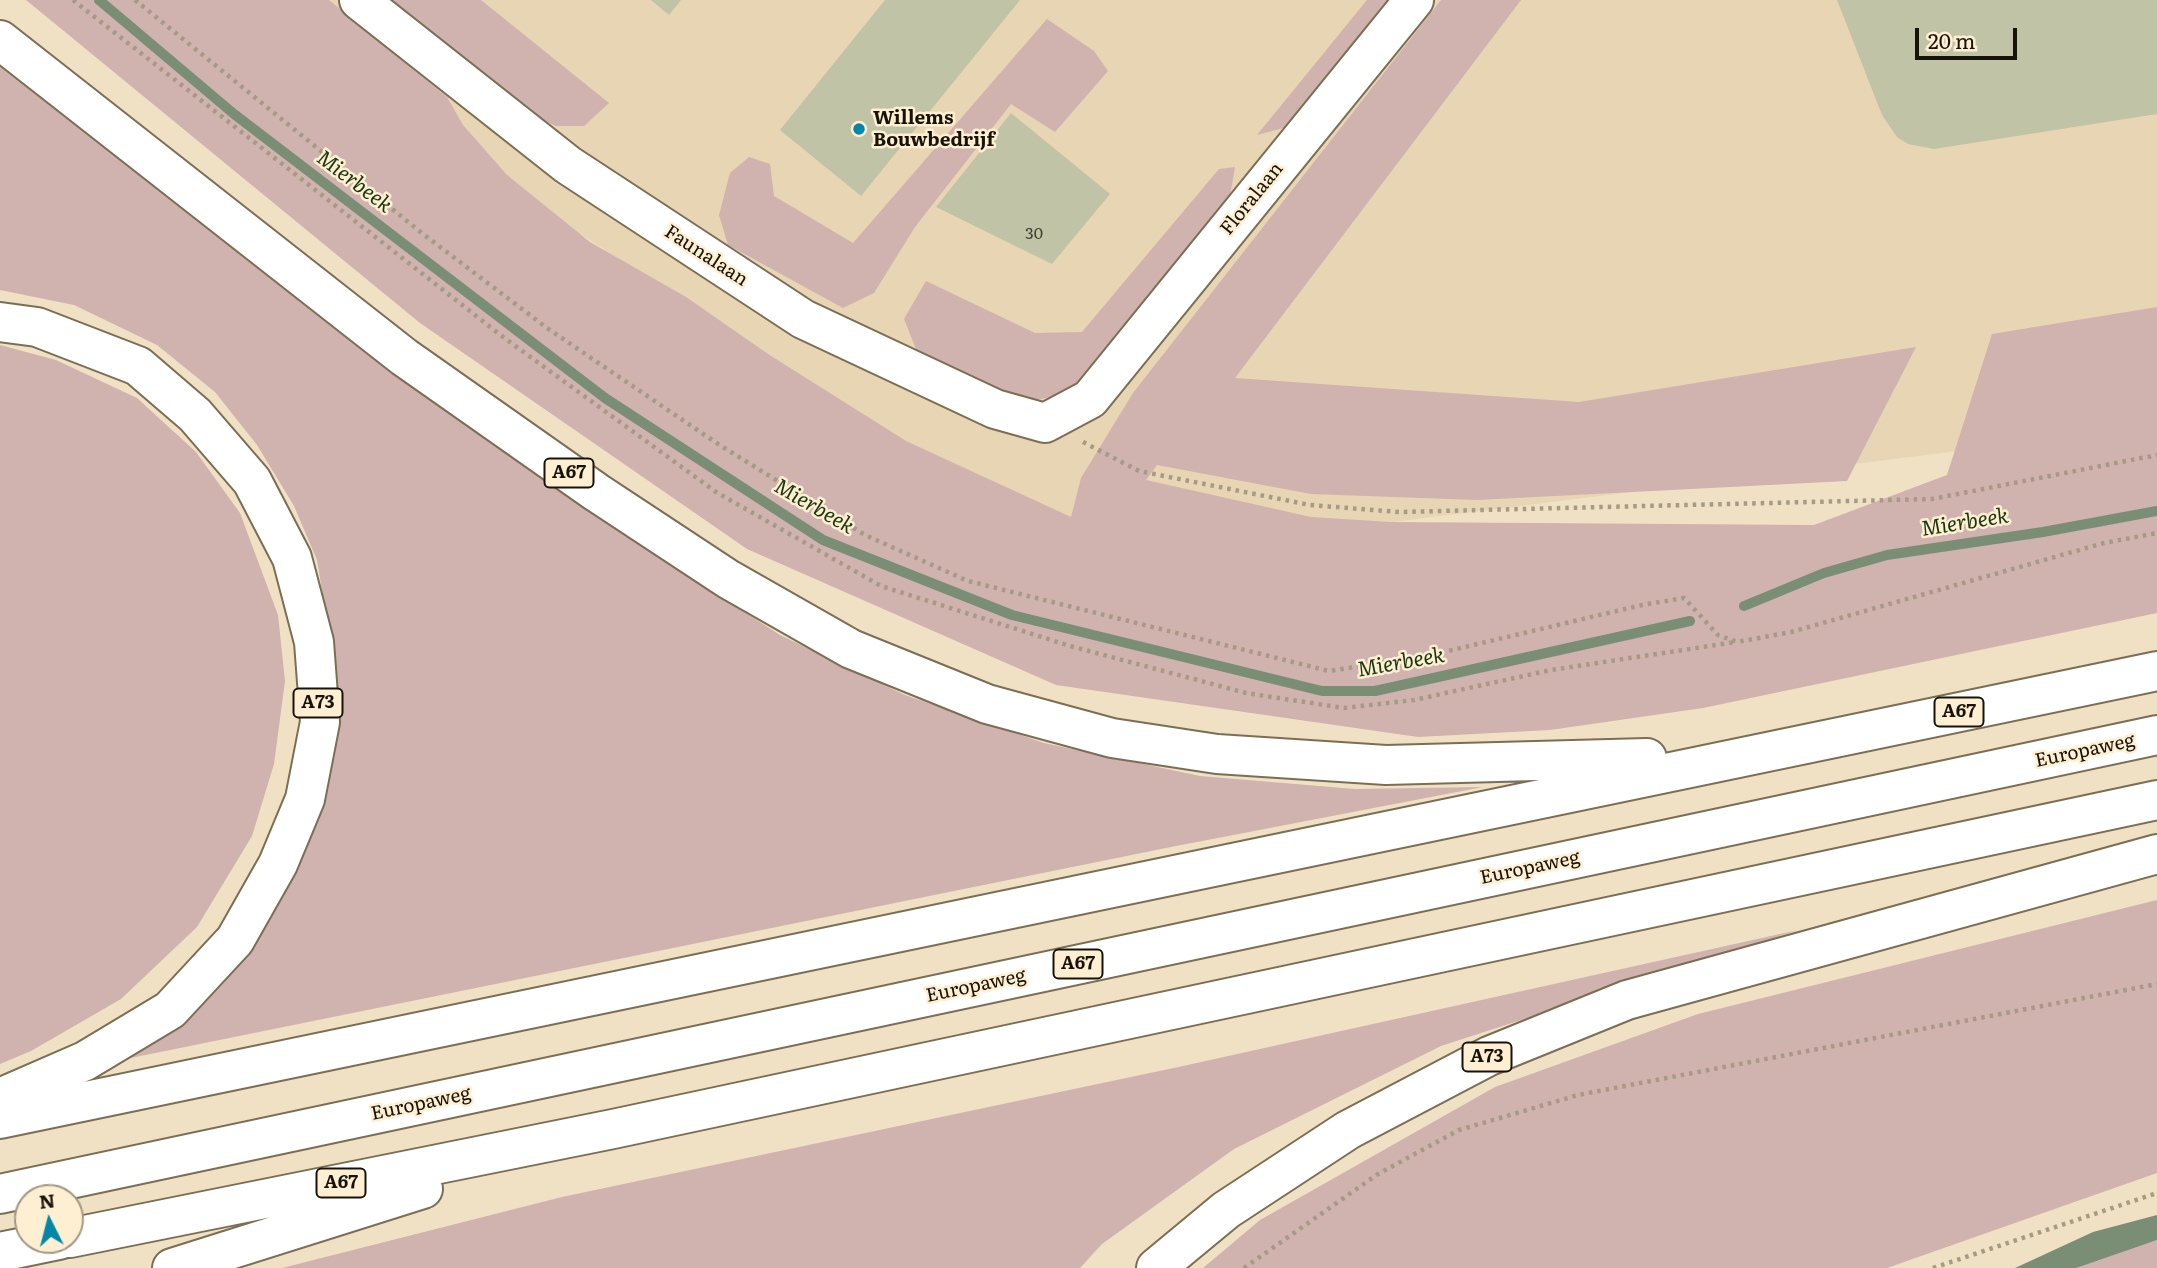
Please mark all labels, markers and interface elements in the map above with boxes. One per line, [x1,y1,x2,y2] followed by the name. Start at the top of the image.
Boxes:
[1919,14,2021,58] scale bar
[1928,24,1975,55] text: 20 m
[873,107,995,151] place label: Willems Bouwbedrijf
[851,121,867,137] marker: Willems Bouwbedrijf
[311,145,397,219] water label: Mierbeek
[1216,158,1288,240] street label: Floralaan
[660,221,752,291] street label: Faunalaan
[1025,224,1043,244] house number: 30
[544,458,594,488] road number: A67
[770,474,858,540] water label: Mierbeek
[1920,504,2010,542] water label: Mierbeek
[1356,643,1446,683] water label: Mierbeek
[294,688,342,718] road number: A73
[1934,698,1983,726] road number: A67
[2033,729,2137,773] street label: Europaweg
[1478,846,1582,890] street label: Europaweg
[1054,950,1102,979] road number: A67
[924,964,1028,1008] street label: Europaweg
[1462,1042,1512,1072] road number: A73
[369,1082,473,1126] street label: Europaweg
[316,1168,366,1198] road number: A67
[14,1184,84,1254] north arrow
[38,1185,56,1215] text: N

